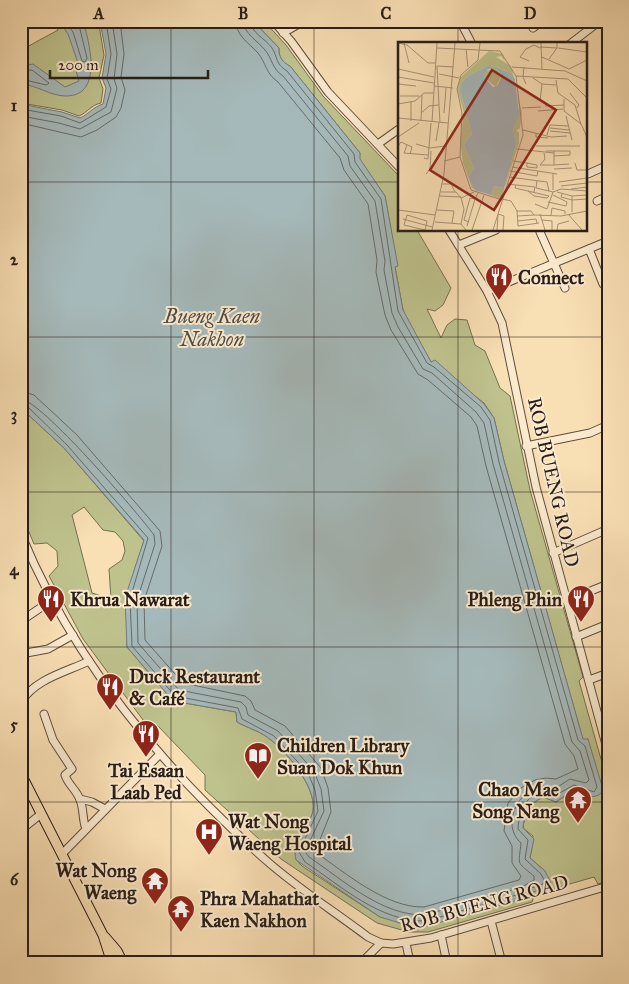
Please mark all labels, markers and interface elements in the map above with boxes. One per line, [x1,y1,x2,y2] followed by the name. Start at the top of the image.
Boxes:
[93,4,105,23] text: A
[238,4,248,23] text: B
[381,4,392,23] text: C
[524,4,537,23] text: D
[398,42,586,231] inset map
[50,48,208,80] scale bar
[58,56,99,74] text: 200 m
[11,96,18,115] text: 1
[10,250,19,269] text: 2
[484,262,514,301] restaurant icon: Connect
[518,266,584,289] place label: Connect
[163,304,260,351] water label: Bueng Kaen Nakhon
[523,395,584,569] street label: ROB BUENG ROAD
[11,405,17,425] text: 3
[10,560,20,580] text: 4
[36,584,66,623] restaurant icon: Khrua Nawarat
[566,584,596,623] restaurant icon: Phleng Phin
[70,588,190,611] place label: Khrua Nawarat
[467,588,563,612] place label: Phleng Phin
[129,665,260,710] place label: Duck Restaurant & Café
[95,672,125,711] restaurant icon: Duck Restaurant & Café
[10,715,18,734] text: 5
[131,719,161,758] restaurant icon: Tai Esaan Laab Ped
[277,734,410,779] place label: Children Library Suan Dok Khun
[243,741,273,780] library icon: Children Library Suan Dok Khun
[107,759,185,804] place label: Tai Esaan Laab Ped
[472,778,560,824] place label: Chao Mae Song Nang
[563,785,593,824] temple icon: Chao Mae Song Nang
[228,810,353,856] place label: Wat Nong Waeng Hospital
[194,817,224,856] hospital icon: Wat Nong Waeng Hospital
[55,859,137,905] place label: Wat Nong Waeng
[140,866,170,905] temple icon: Wat Nong Waeng
[10,870,19,889] text: 6
[397,870,571,937] street label: ROB BUENG ROAD
[200,887,319,932] place label: Phra Mahathat Kaen Nakhon
[166,894,196,933] temple icon: Phra Mahathat Kaen Nakhon

